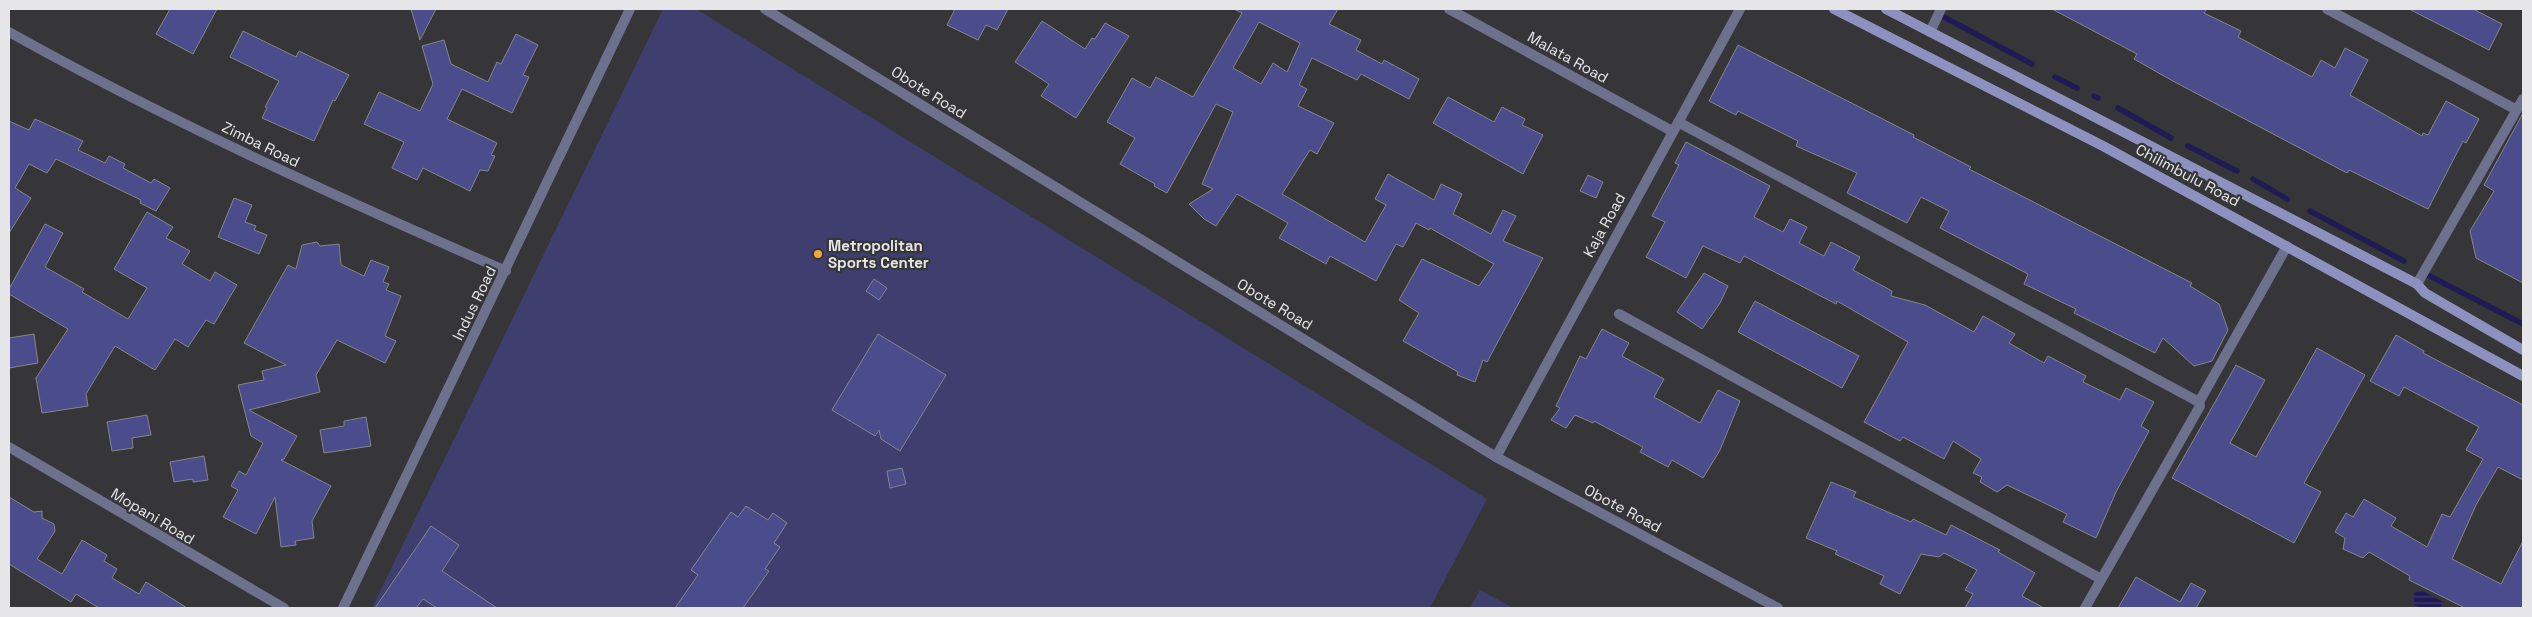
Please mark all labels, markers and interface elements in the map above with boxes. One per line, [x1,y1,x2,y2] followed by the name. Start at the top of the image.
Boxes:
[1524,27,1612,87] street label: Malata Road
[888,61,970,123] street label: Obote Road
[219,117,303,171] street label: Zimba Road
[2133,140,2243,210] street label: Chilimbulu Road
[1579,189,1629,261] street label: Kaja Road
[828,236,929,272] place label: Metropolitan Sports Center
[812,248,824,260] marker: Metropolitan Sports Center
[448,263,500,343] street label: Indus Road
[1234,274,1316,334] street label: Obote Road
[1581,480,1665,536] street label: Obote Road
[108,484,198,548] street label: Mopani Road

